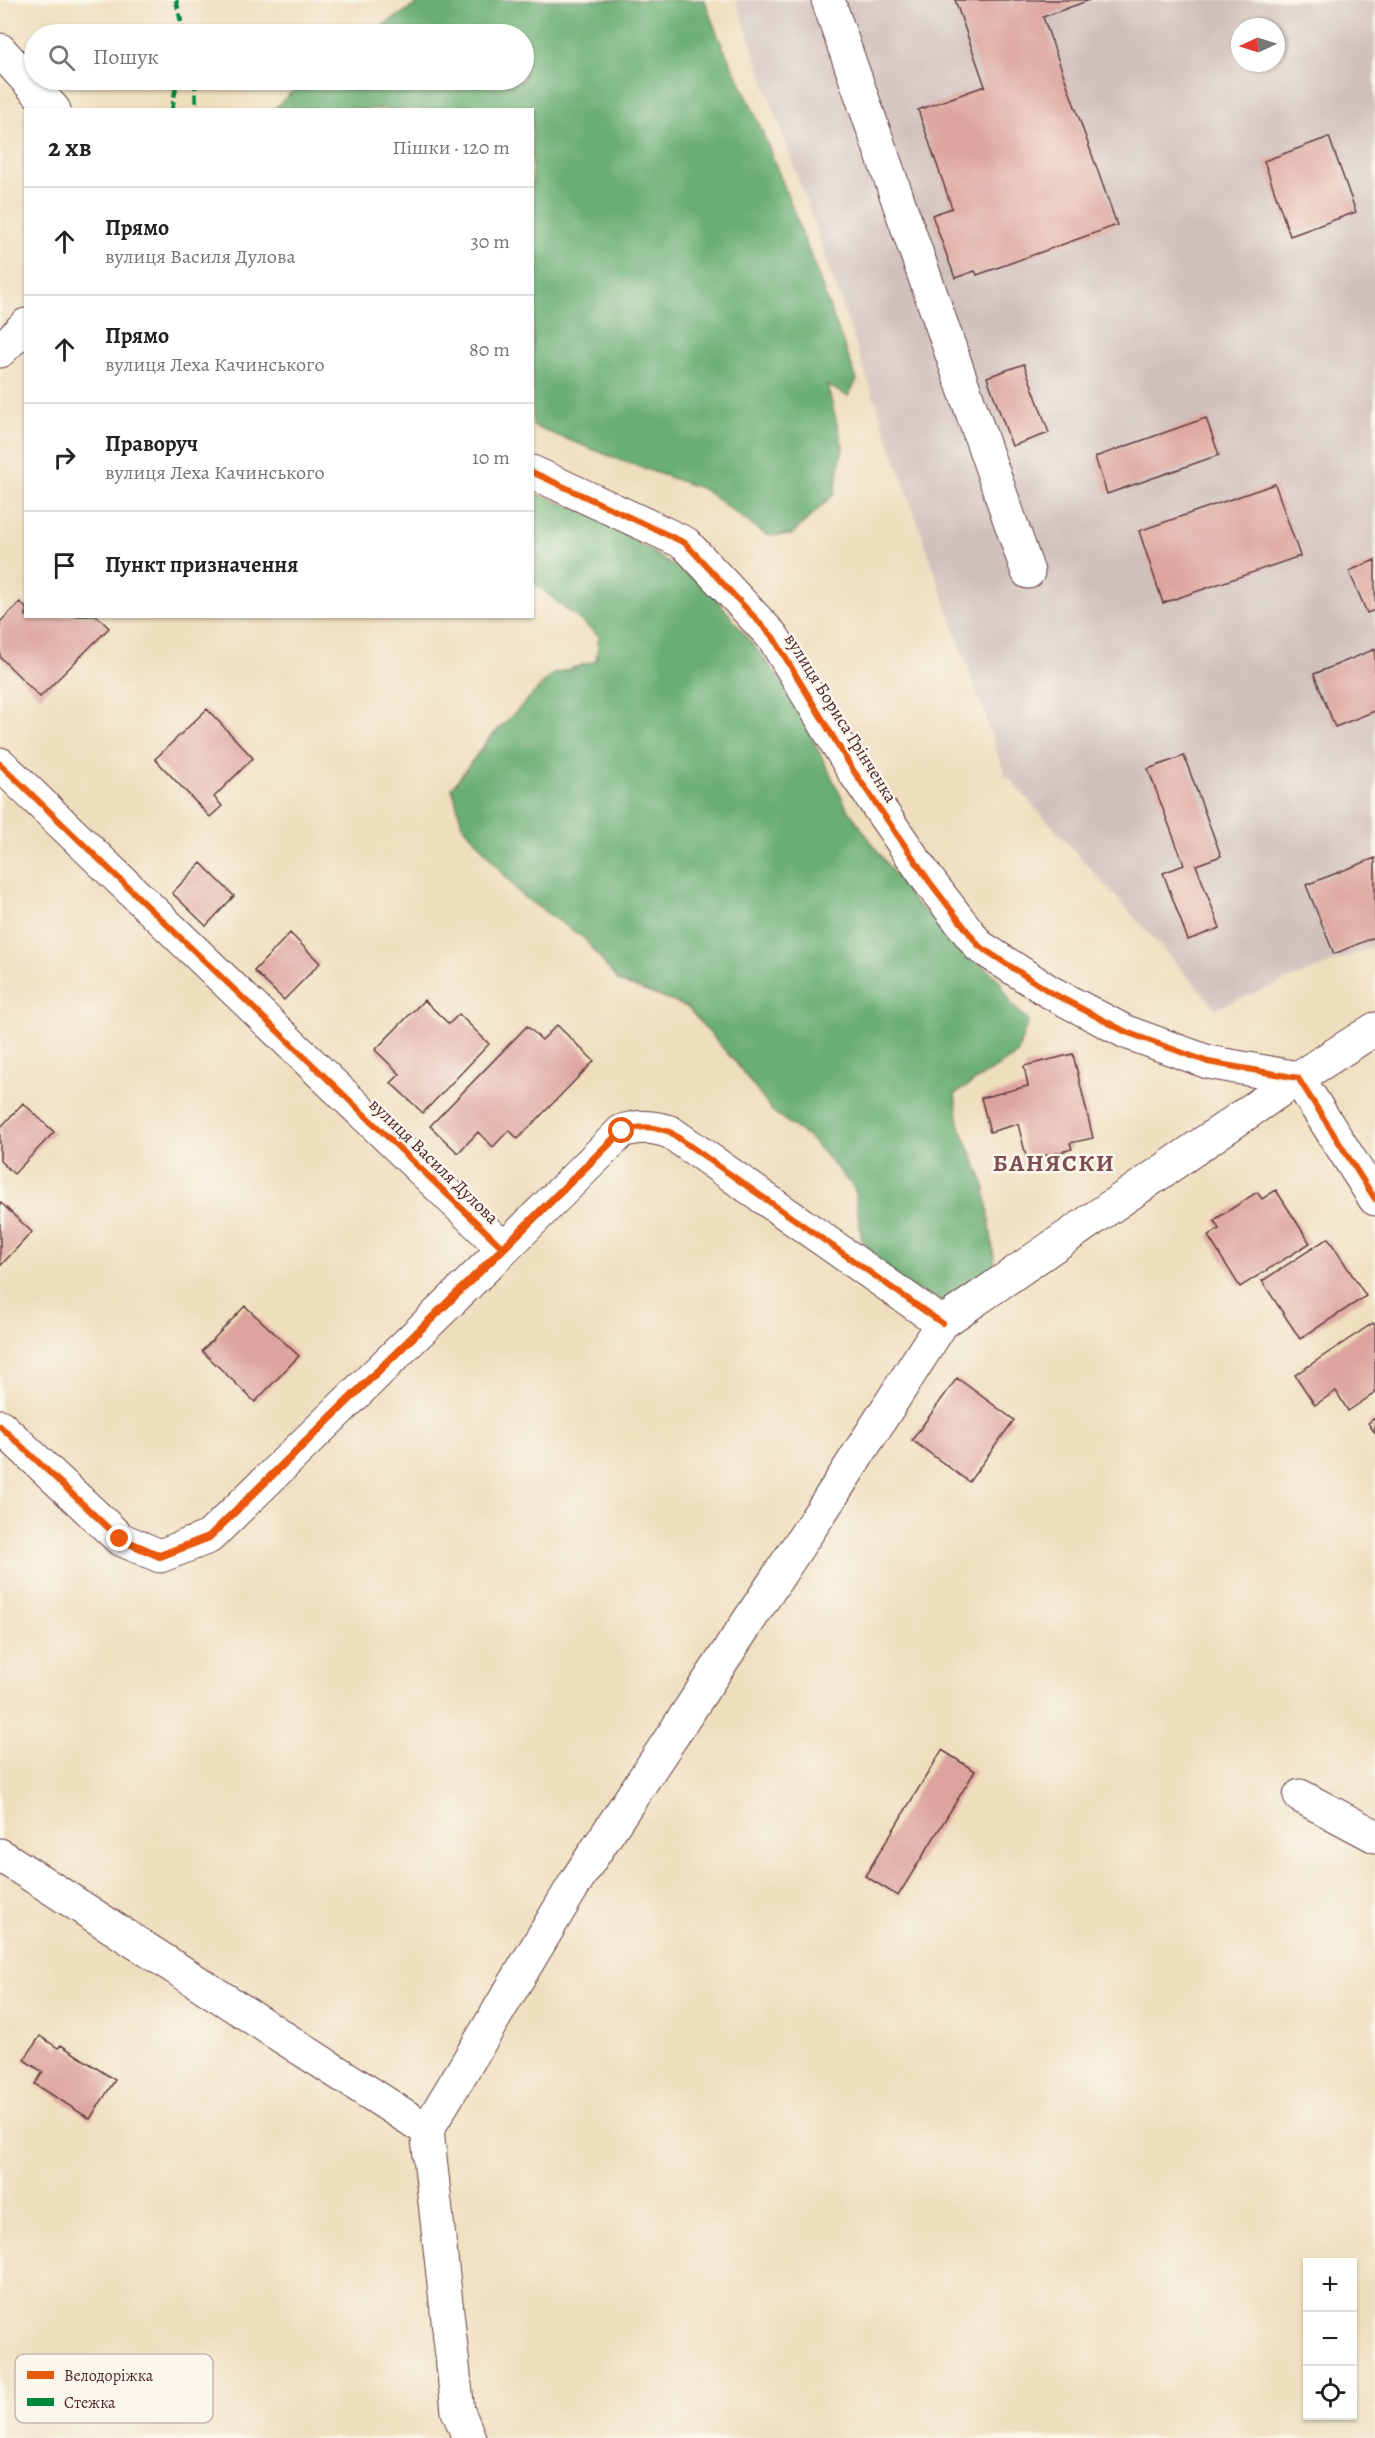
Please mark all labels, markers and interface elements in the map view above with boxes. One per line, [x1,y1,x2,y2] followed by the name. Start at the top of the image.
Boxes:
[1231,18,1285,72] north arrow
[24,24,534,90] search box
[45,41,78,74] icon: search
[93,42,159,72] text: Пошук
[48,130,92,165] text: 2 хв
[392,134,510,161] text: Пішки · 120 m
[105,213,169,243] text: Прямо
[48,225,81,258] icon: ahead
[470,228,510,255] text: 30 m
[105,243,296,270] text: вулиця Василя Дулова
[105,321,169,351] text: Прямо
[48,333,81,366] icon: ahead
[469,336,510,363] text: 80 m
[105,351,325,378] text: вулиця Леха Качинського
[105,429,198,459] text: Праворуч
[48,441,81,474] icon: right
[472,444,510,471] text: 10 m
[105,459,325,486] text: вулиця Леха Качинського
[48,549,81,582] icon: arrive
[105,550,298,580] text: Пункт призначення
[779,629,903,808] street label: вулиця Бориса Грінченка
[364,1093,505,1230] street label: вулиця Василя Дулова
[608,1117,634,1143] route start
[993,1147,1115,1179] district label: БАНЯСКИ
[106,1525,132,1551] route end
[1303,2258,1357,2420] map controls
[1303,2258,1357,2312] button: +
[1303,2312,1357,2366] button: −
[15,2354,213,2423] legend
[64,2365,154,2387] text: Велодоріжка
[1303,2366,1357,2420] button: locate
[64,2392,116,2414] text: Стежка

